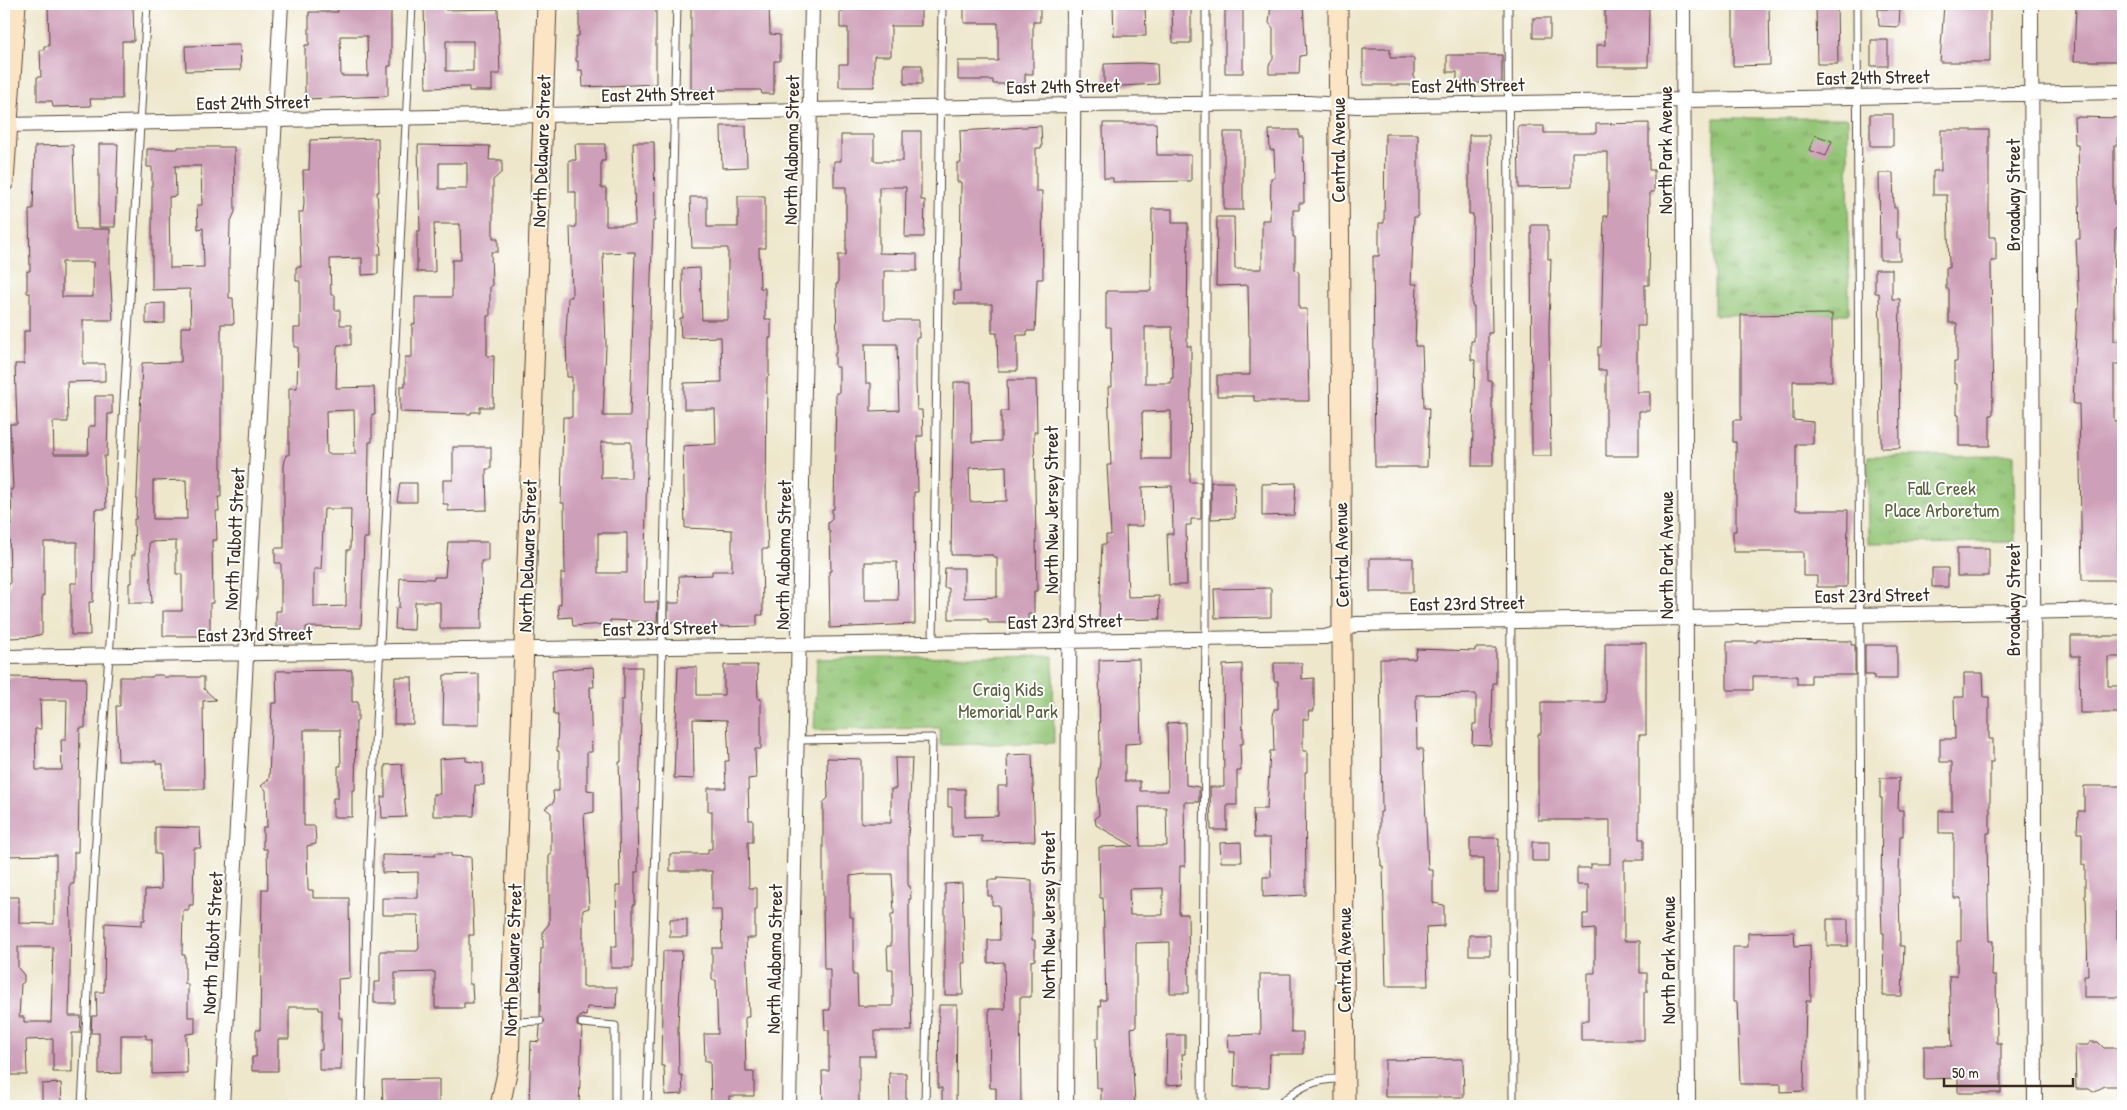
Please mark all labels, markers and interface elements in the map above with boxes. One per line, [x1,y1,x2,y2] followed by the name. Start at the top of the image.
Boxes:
[1816,63,1930,91] street label: East 24th Street
[1411,71,1525,99] street label: East 24th Street
[1006,72,1120,100] street label: East 24th Street
[525,74,557,228] street label: North Delaware Street
[777,74,805,225] street label: North Alabama Street
[601,80,715,108] street label: East 24th Street
[1652,85,1678,214] street label: North Park Avenue
[196,88,310,116] street label: East 24th Street
[1325,97,1351,203] street label: Central Avenue
[2000,138,2026,251] street label: Broadway Street
[1038,425,1064,594] street label: North New Jersey Street
[217,467,251,611] street label: North Talbott Street
[1885,475,2000,523] park label: Fall Creek Place Arboretum
[511,479,543,633] street label: North Delaware Street
[769,479,797,630] street label: North Alabama Street
[1653,490,1679,619] street label: North Park Avenue
[1327,502,1355,608] street label: Central Avenue
[2000,543,2026,656] street label: Broadway Street
[1814,581,1930,609] street label: East 23rd Street
[1409,589,1525,617] street label: East 23rd Street
[1007,607,1123,635] street label: East 23rd Street
[602,614,718,642] street label: East 23rd Street
[197,620,313,648] street label: East 23rd Street
[958,676,1058,724] park label: Craig Kids Memorial Park
[1035,830,1061,999] street label: North New Jersey Street
[195,871,229,1015] street label: North Talbott Street
[496,883,528,1037] street label: North Delaware Street
[760,883,788,1034] street label: North Alabama Street
[1655,895,1681,1024] street label: North Park Avenue
[1331,907,1357,1013] street label: Central Avenue
[1944,1055,2073,1087] scale bar
[1952,1062,1979,1083] text: 50 m

